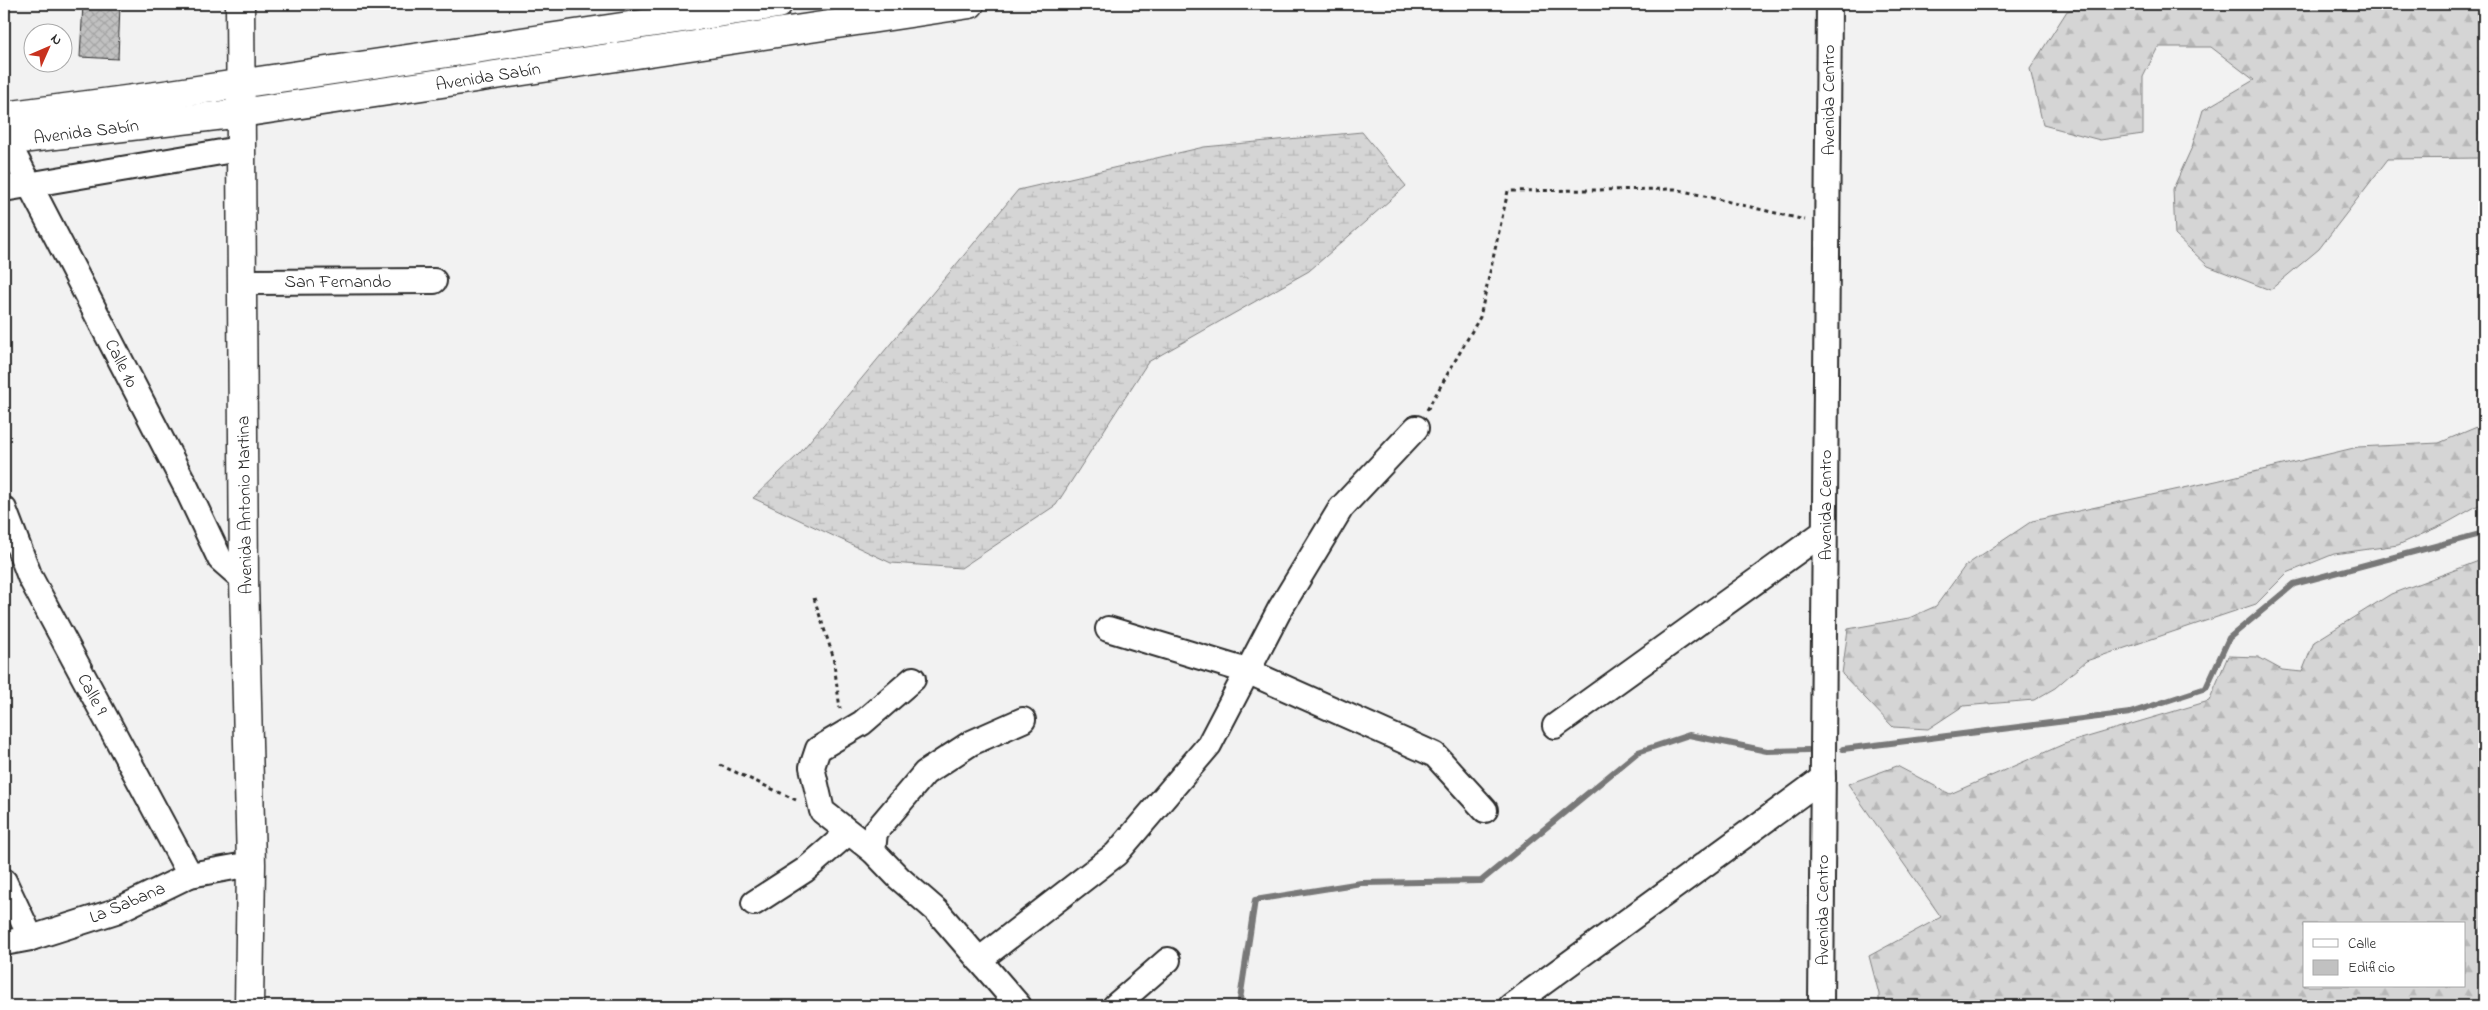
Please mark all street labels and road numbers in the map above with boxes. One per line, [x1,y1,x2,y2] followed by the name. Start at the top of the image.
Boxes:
[1817,45,1843,155] street label: Avenida Centro
[434,57,543,99] street label: Avenida Sabín
[32,114,141,152] street label: Avenida Sabín
[285,270,391,296] street label: San Fernando
[97,335,144,393] street label: Calle 10
[231,415,261,594] street label: Avenida Antonio Martina
[1814,450,1840,560] street label: Avenida Centro
[70,670,113,721] street label: Calle 9
[1811,855,1837,965] street label: Avenida Centro
[86,876,170,931] street label: La Sabana

